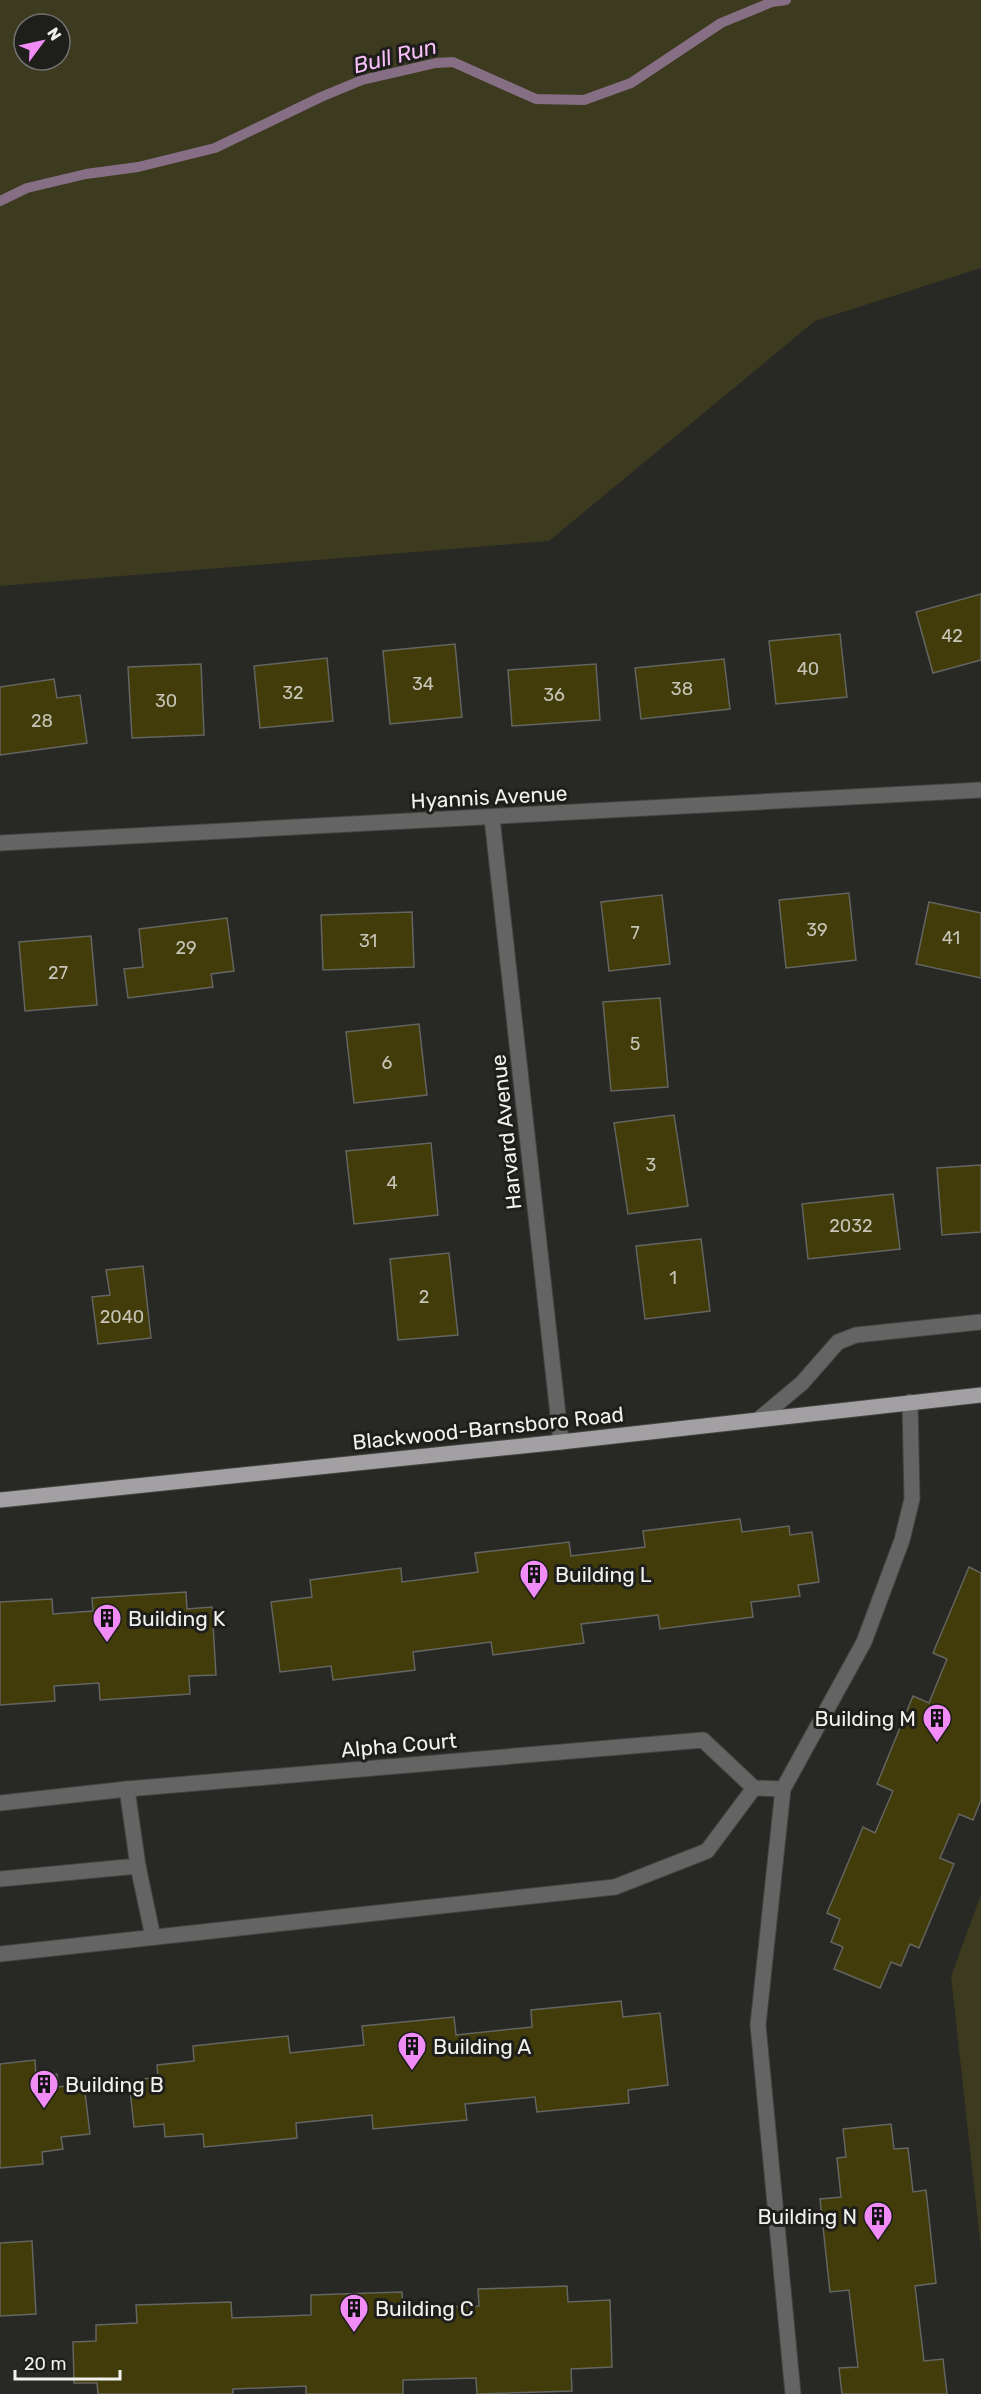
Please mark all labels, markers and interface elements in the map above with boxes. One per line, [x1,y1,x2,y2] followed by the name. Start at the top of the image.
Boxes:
[12,12,72,72] north arrow
[43,24,65,44] text: N
[350,33,440,79] water label: Bull Run
[941,625,963,647] house number: 42
[797,658,819,680] house number: 40
[412,673,434,695] house number: 34
[671,678,693,700] house number: 38
[282,682,304,704] house number: 32
[543,684,565,706] house number: 36
[155,690,177,712] house number: 30
[31,710,53,732] house number: 28
[410,780,568,814] street label: Hyannis Avenue
[806,919,828,941] house number: 39
[630,922,640,944] house number: 7
[942,927,960,949] house number: 41
[359,930,377,952] house number: 31
[175,937,197,959] house number: 29
[48,962,68,984] house number: 27
[630,1033,640,1055] house number: 5
[382,1052,393,1074] house number: 6
[485,1053,527,1211] street label: Harvard Avenue
[646,1154,656,1176] house number: 3
[386,1172,398,1194] house number: 4
[829,1215,873,1237] house number: 2032
[669,1267,677,1289] house number: 1
[419,1286,429,1308] house number: 2
[100,1306,144,1328] house number: 2040
[351,1401,625,1455] street label: Blackwood-Barnsboro Road
[518,1558,550,1600] building icon: Building L
[555,1562,652,1587] place label: Building L
[91,1602,123,1644] building icon: Building K
[128,1606,226,1631] place label: Building K
[921,1702,953,1744] building icon: Building M
[814,1706,916,1731] place label: Building M
[340,1727,458,1763] street label: Alpha Court
[396,2030,428,2072] building icon: Building A
[433,2034,531,2059] place label: Building A
[28,2068,60,2110] building icon: Building B
[65,2072,164,2097] place label: Building B
[862,2200,894,2242] building icon: Building N
[758,2204,857,2229] place label: Building N
[338,2292,370,2334] building icon: Building C
[375,2296,474,2321] place label: Building C
[15,2343,120,2381] scale bar
[24,2353,66,2375] text: 20 m

